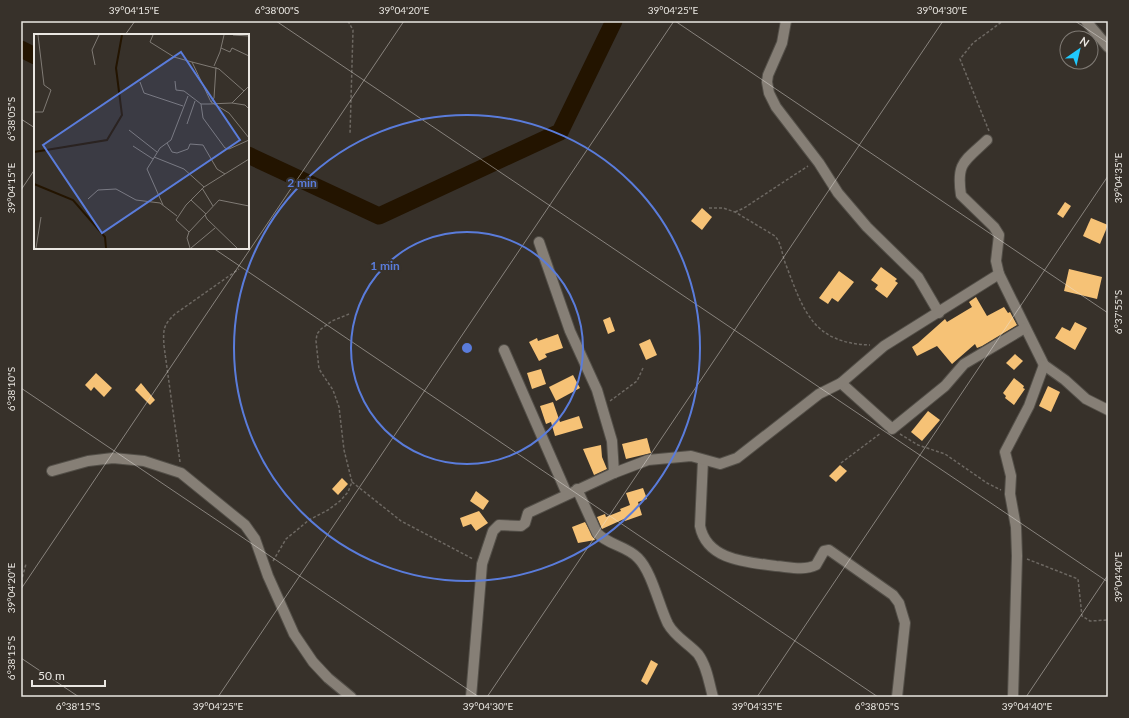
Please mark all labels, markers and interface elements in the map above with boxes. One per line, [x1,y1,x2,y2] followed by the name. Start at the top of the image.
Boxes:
[109,4,159,16] text: 39°04'15"E
[255,4,299,16] text: 6°38'00"S
[379,4,429,16] text: 39°04'20"E
[648,4,698,16] text: 39°04'25"E
[917,4,967,16] text: 39°04'30"E
[1059,30,1099,70] north arrow
[34,34,249,249] inset map
[1078,34,1092,49] text: N
[5,97,17,141] text: 6°38'05"S
[1112,153,1124,203] text: 39°04'35"E
[5,163,17,213] text: 39°04'15"E
[287,175,317,190] text: 2 min
[370,258,400,273] text: 1 min
[1112,290,1124,334] text: 6°37'55"S
[460,341,474,355] centre of rings
[5,367,17,411] text: 6°38'10"S
[1112,552,1124,602] text: 39°04'40"E
[5,563,17,613] text: 39°04'20"E
[5,636,17,680] text: 6°38'15"S
[32,662,105,688] scale bar
[38,668,65,683] text: 50 m
[56,700,100,712] text: 6°38'15"S
[193,700,243,712] text: 39°04'25"E
[463,700,513,712] text: 39°04'30"E
[732,700,782,712] text: 39°04'35"E
[855,700,899,712] text: 6°38'05"S
[1002,700,1052,712] text: 39°04'40"E

